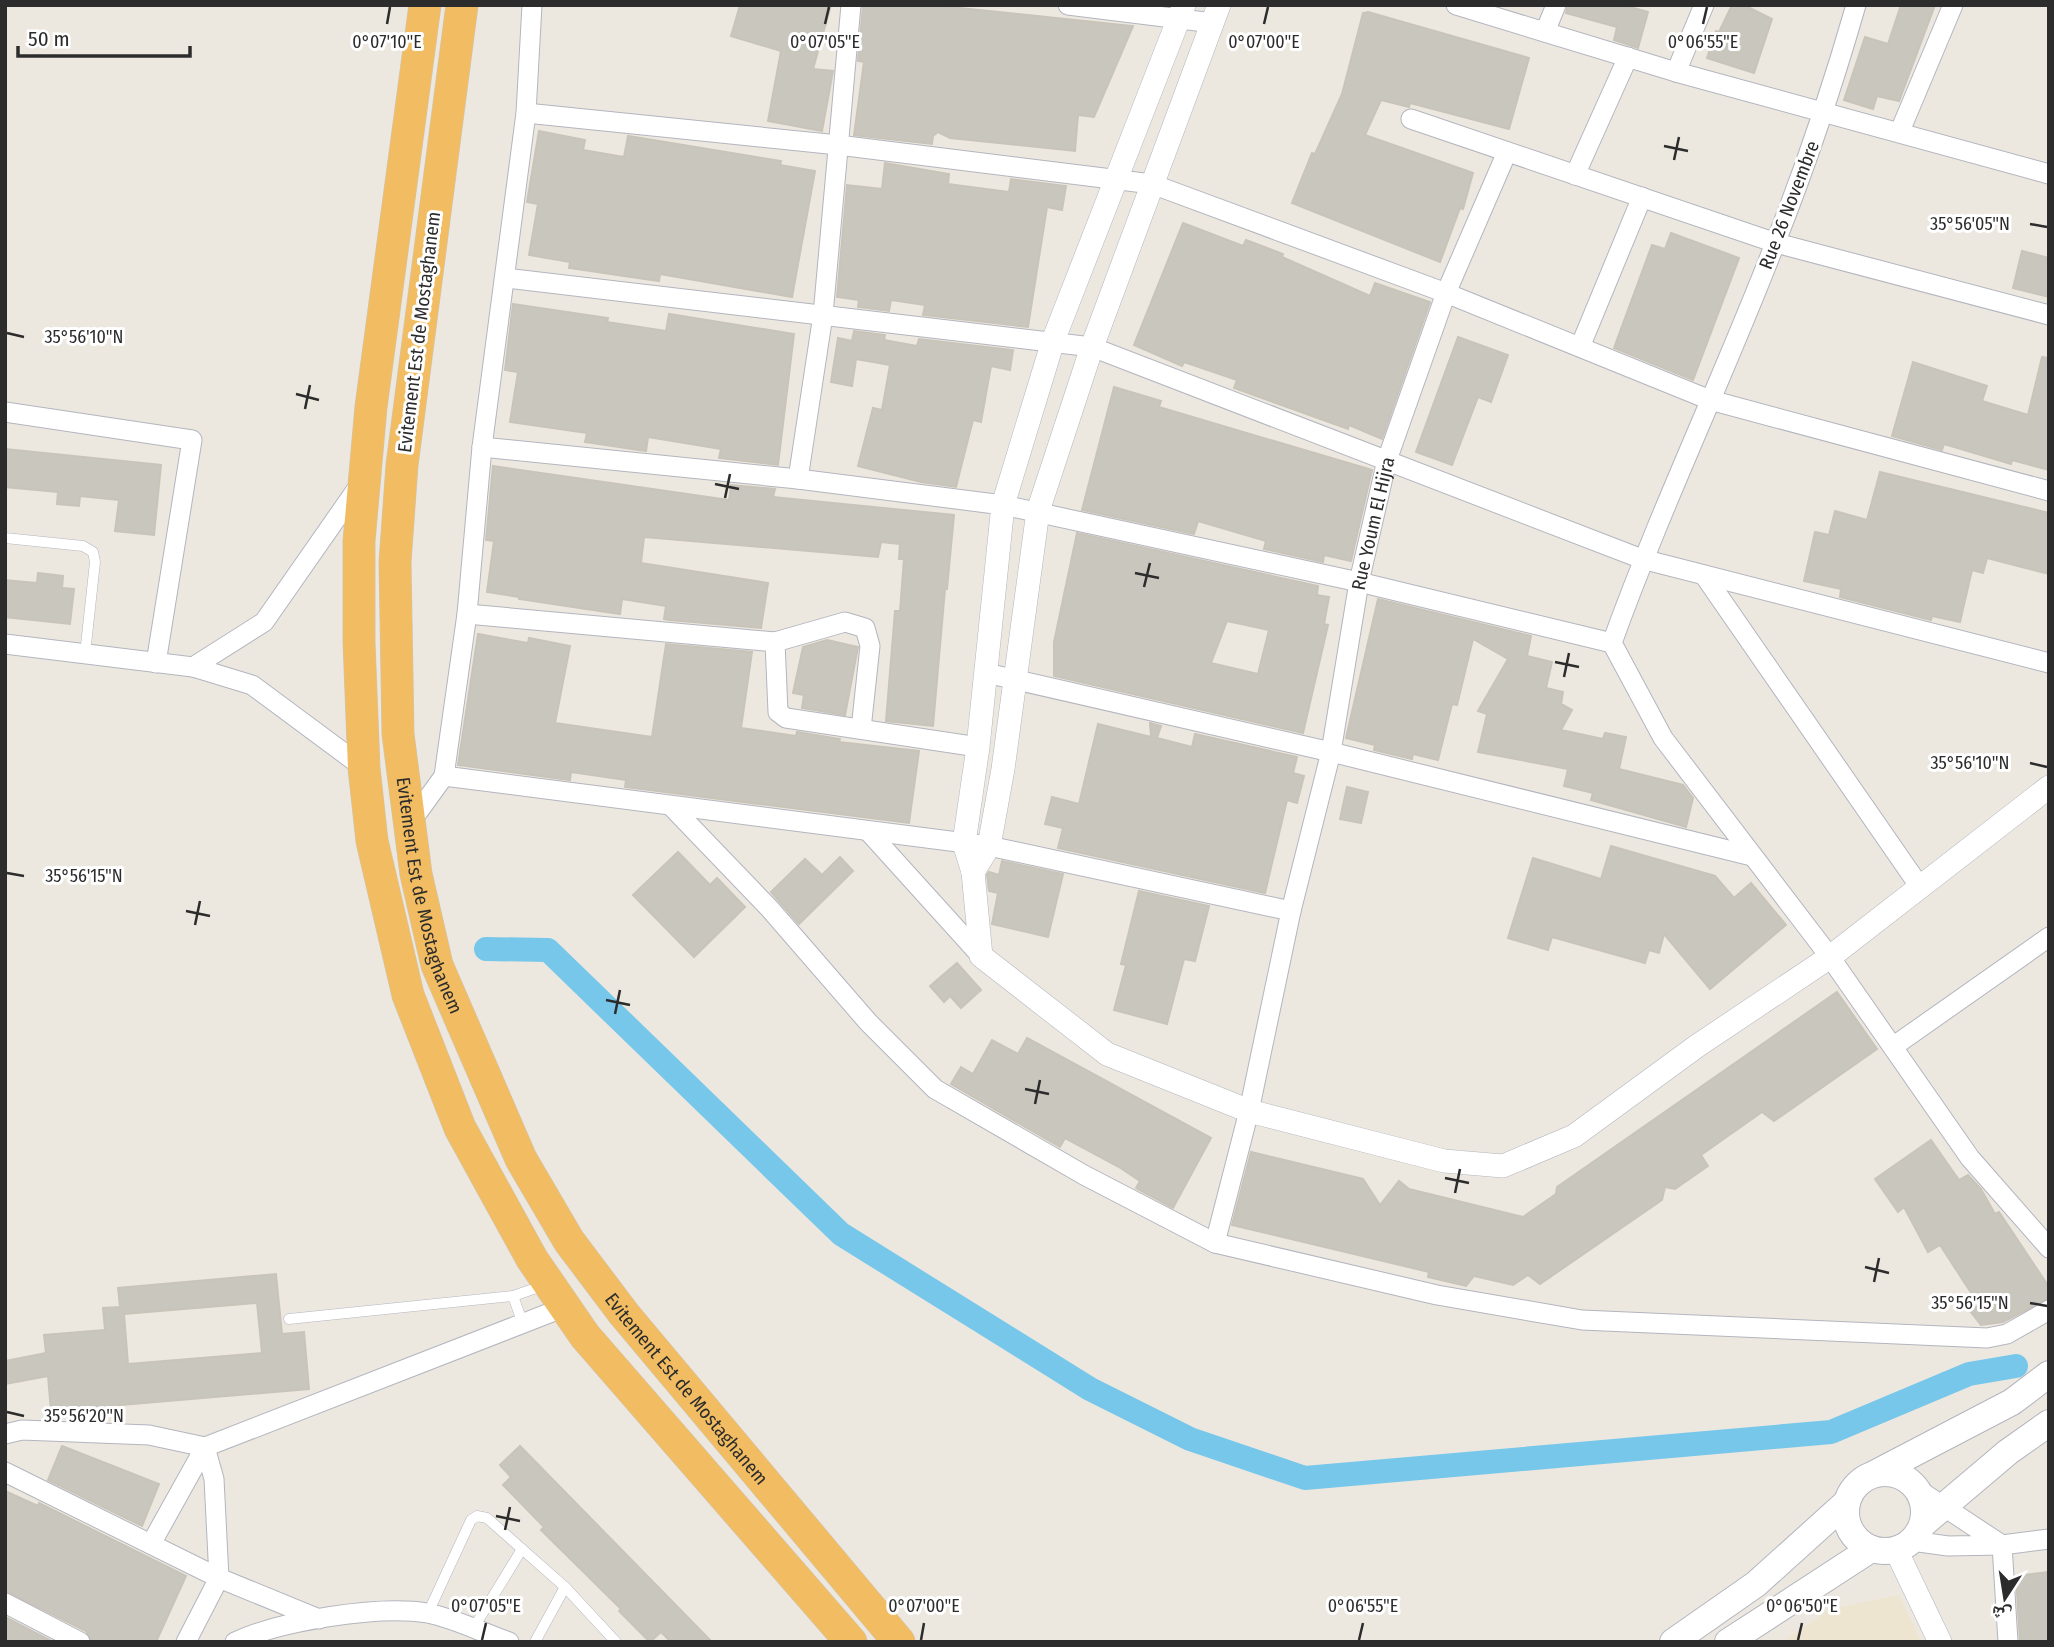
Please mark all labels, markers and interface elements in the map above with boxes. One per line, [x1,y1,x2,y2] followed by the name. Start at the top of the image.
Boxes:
[18,14,189,58] scale bar
[28,26,70,52] text: 50 m
[352,31,422,53] text: 0°07'10"E
[790,31,860,53] text: 0°07'05"E
[1228,31,1300,53] text: 0°07'00"E
[1668,31,1738,53] text: 0°06'55"E
[1754,137,1824,273] street label: Rue 26 Novembre
[393,210,445,454] street label: Evitement Est de Mostaghanem
[1930,213,2010,235] text: 35°56'05"N
[44,326,124,348] text: 35°56'10"N
[1346,454,1399,592] street label: Rue Youm El Hijra
[1930,752,2010,774] text: 35°56'10"N
[392,776,468,1017] street label: Evitement Est de Mostaghanem
[45,865,123,887] text: 35°56'15"N
[600,1288,773,1489] street label: Evitement Est de Mostaghanem
[1931,1292,2009,1314] text: 35°56'15"N
[44,1405,124,1427] text: 35°56'20"N
[1970,1563,2040,1633] north arrow
[451,1595,521,1617] text: 0°07'05"E
[888,1595,960,1617] text: 0°07'00"E
[1328,1595,1398,1617] text: 0°06'55"E
[1766,1595,1838,1617] text: 0°06'50"E
[1989,1601,2014,1627] text: ش

